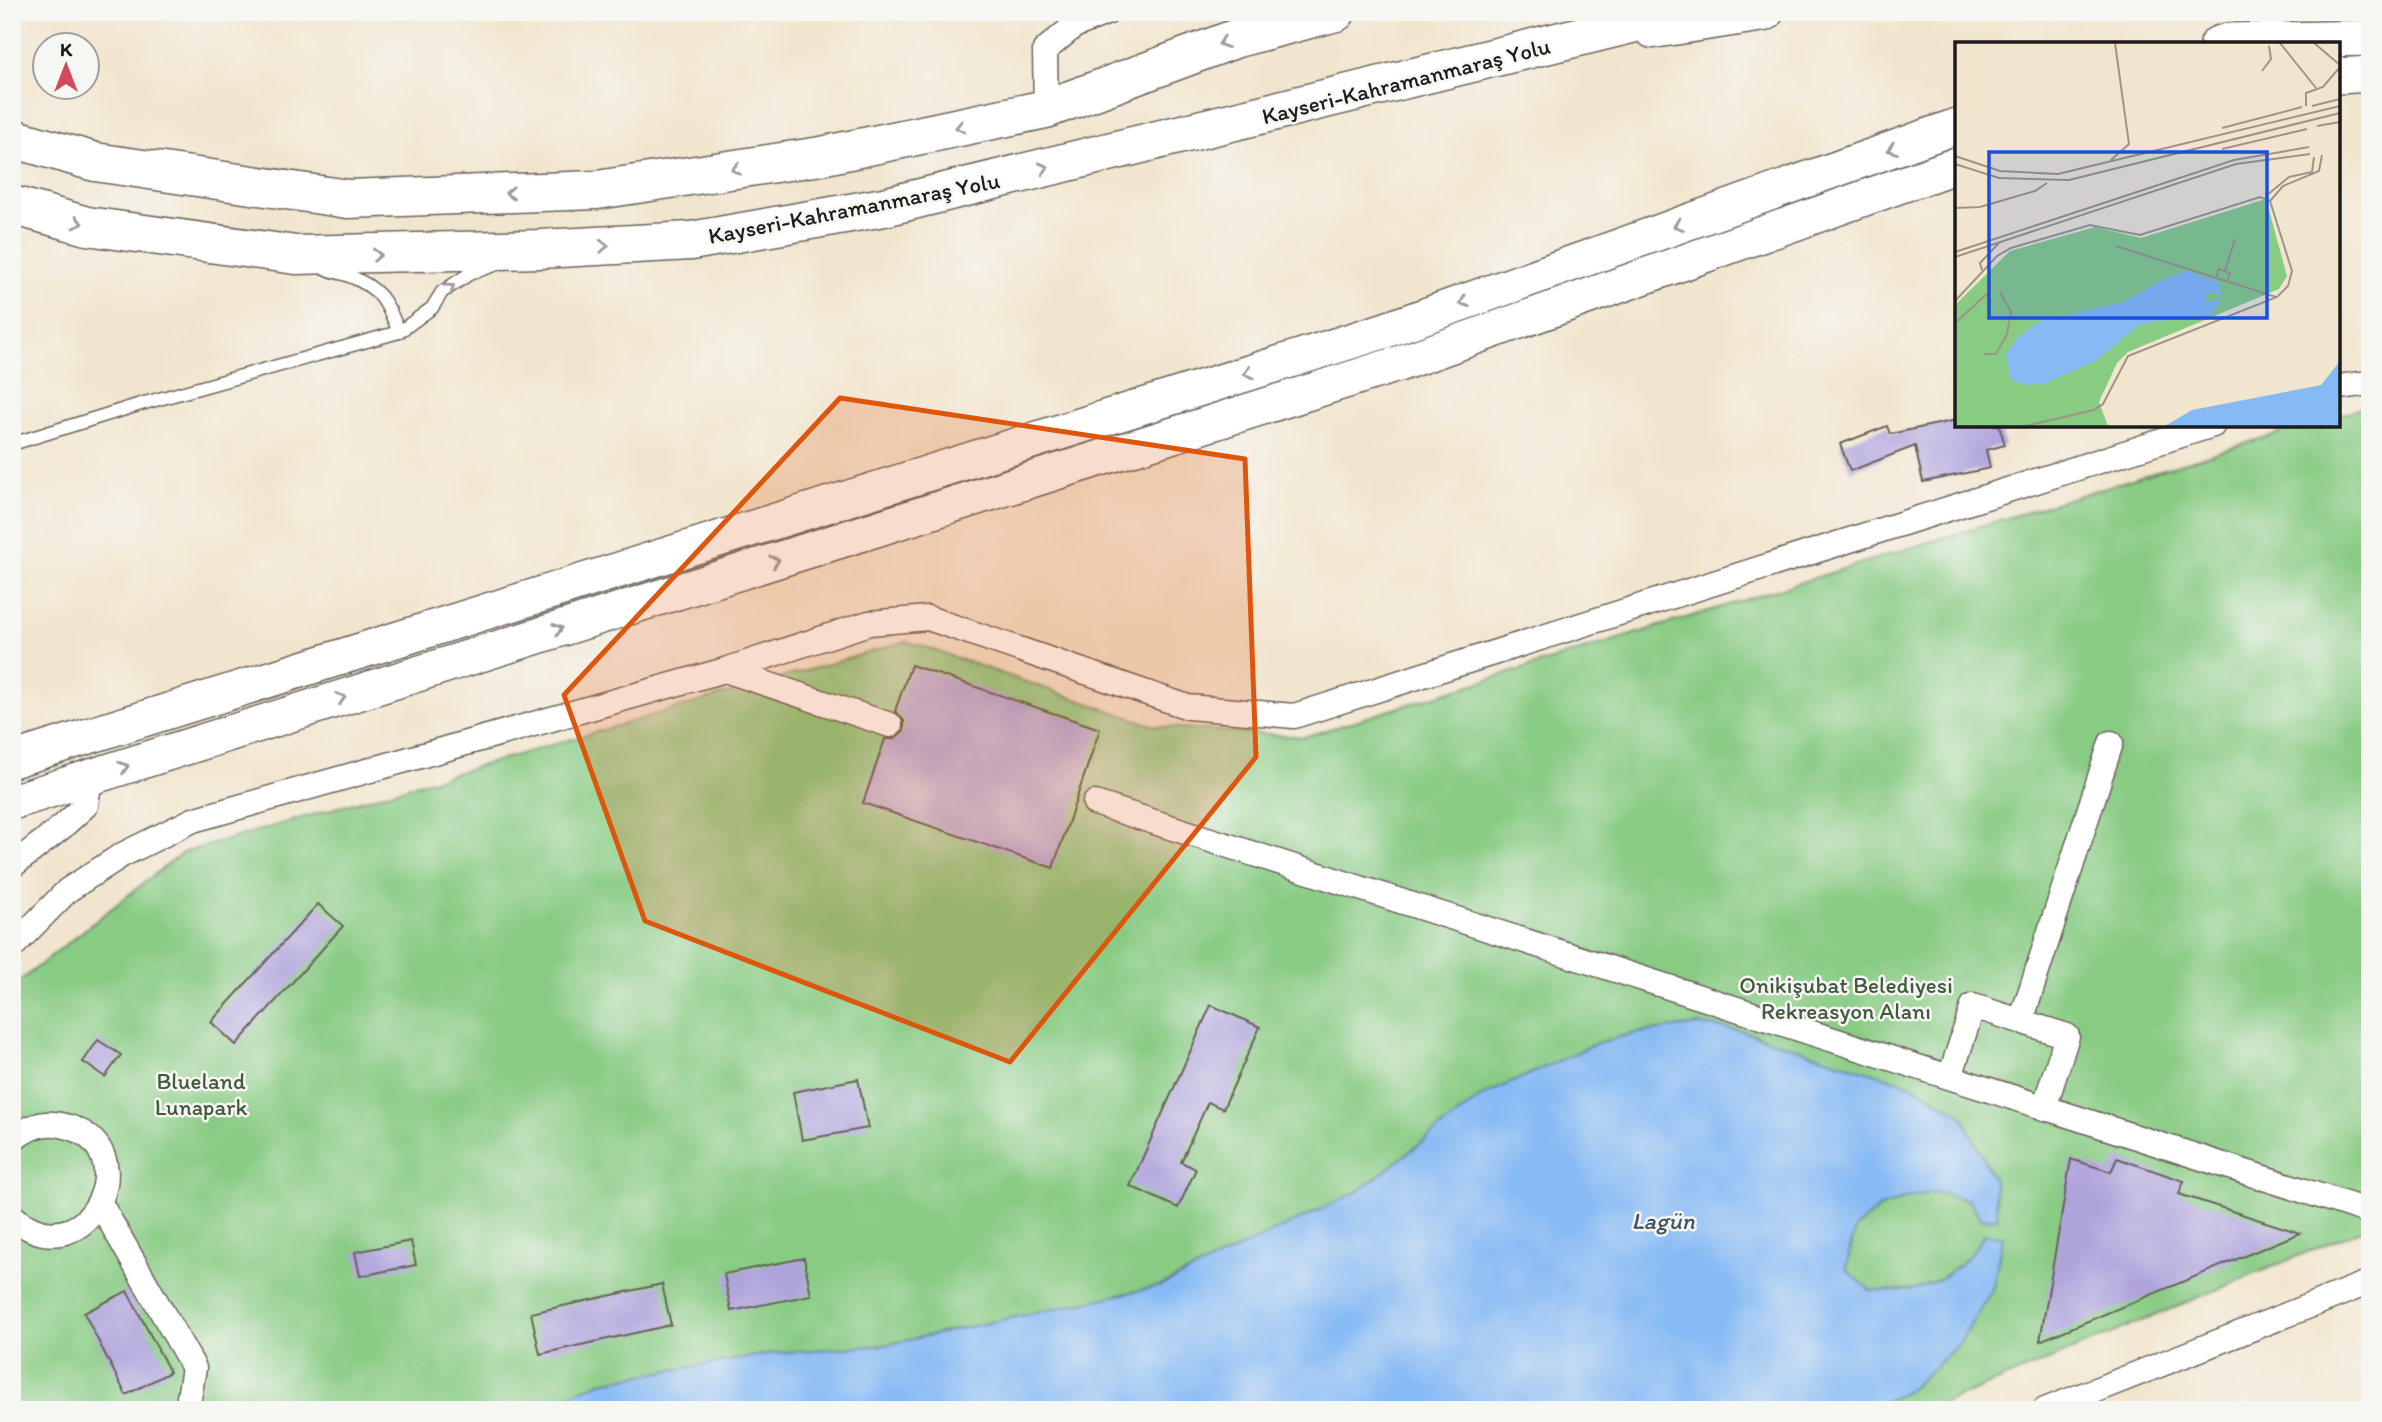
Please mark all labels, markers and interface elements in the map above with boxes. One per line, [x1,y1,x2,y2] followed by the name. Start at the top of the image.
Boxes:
[32,32,102,102] north arrow
[1259,32,1553,130] street label: Kayseri-Kahramanmaraş Yolu
[1217,35,1229,49] one-way arrow
[60,38,73,61] text: K
[1955,42,2340,427] inset map
[954,118,966,133] one-way arrow
[1887,140,1899,154] one-way arrow
[730,161,742,176] one-way arrow
[1038,162,1050,176] one-way arrow
[706,166,1002,250] street label: Kayseri-Kahramanmaraş Yolu
[505,185,515,201] one-way arrow
[72,215,84,229] one-way arrow
[1673,217,1685,231] one-way arrow
[599,239,610,254] one-way arrow
[371,247,382,262] one-way arrow
[442,283,455,296] one-way arrow
[1459,294,1471,308] one-way arrow
[1242,365,1254,380] one-way arrow
[768,555,780,569] one-way arrow
[551,623,563,638] one-way arrow
[334,692,347,706] one-way arrow
[118,760,130,775] one-way arrow
[1739,971,1953,1025] park label: Onikişubat Belediyesi Rekreasyon Alanı
[155,1067,247,1121] park label: Blueland Lunapark
[1632,1206,1695,1235] water label: Lagün

